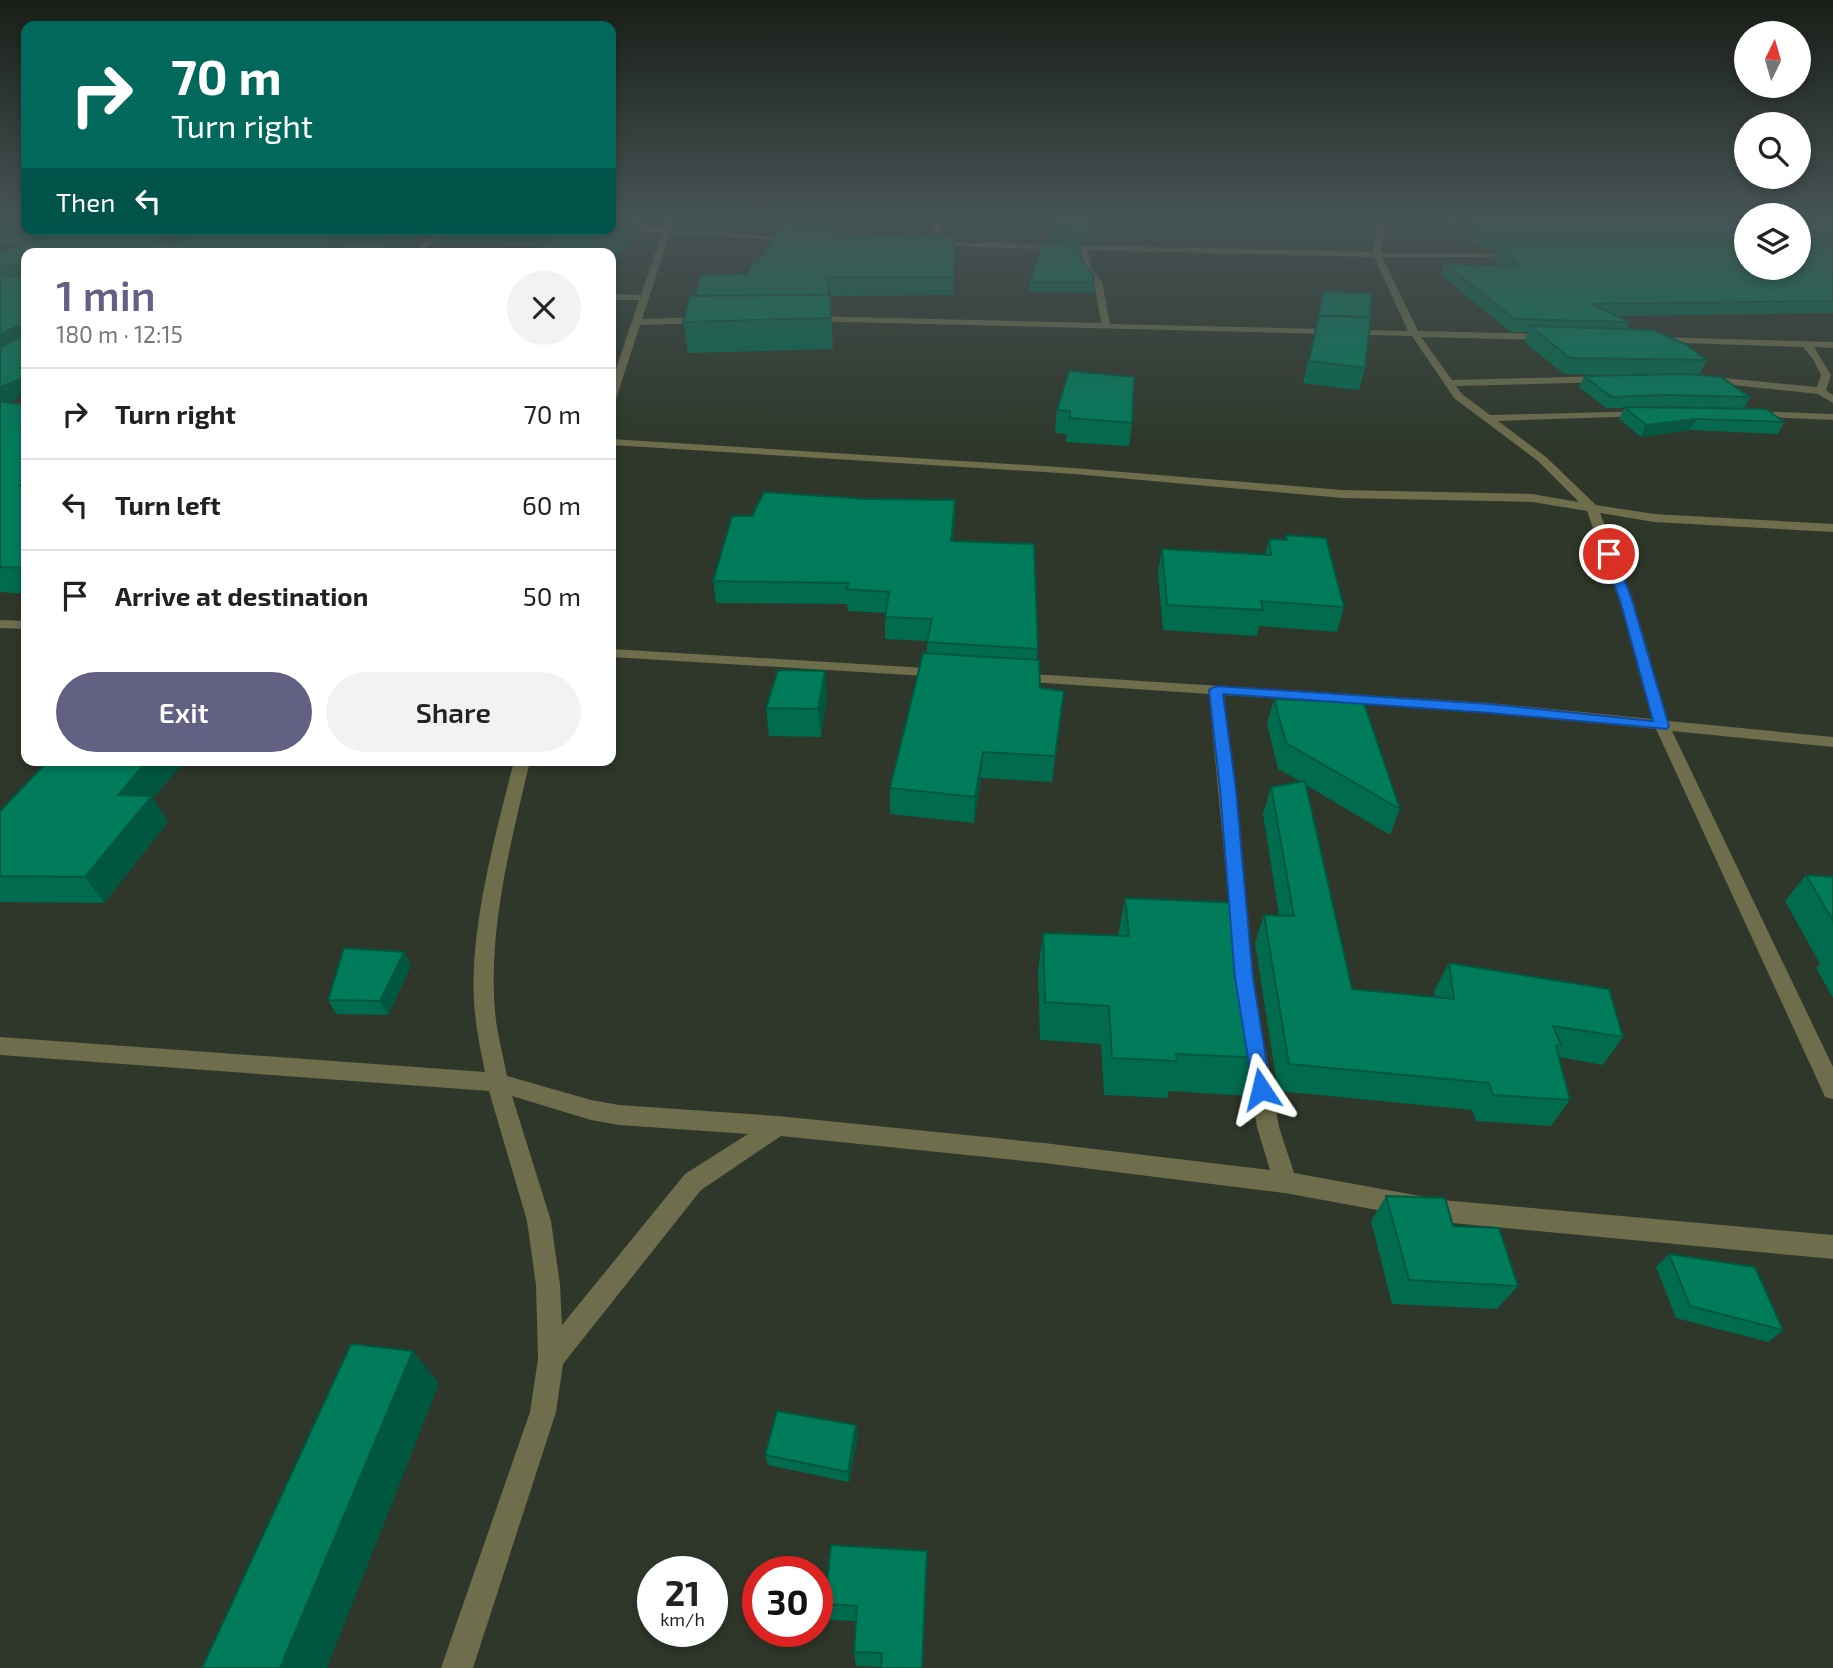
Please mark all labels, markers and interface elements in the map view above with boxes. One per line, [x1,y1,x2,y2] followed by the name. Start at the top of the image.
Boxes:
[1734,21,1811,98] north arrow
[1734,21,1811,280] map controls
[171,46,282,105] text: 70 m
[56,49,147,140] icon: right
[171,106,313,144] text: Turn right
[1734,112,1811,189] button: search
[129,182,167,220] icon: left
[56,186,115,217] text: Then
[1734,203,1811,280] button: layers
[56,269,156,319] text: 1 min
[507,271,581,345] button: close
[56,320,183,348] text: 180 m · 12:15
[56,395,94,433] icon: right
[115,398,236,429] text: Turn right
[523,398,581,429] text: 70 m
[56,486,94,524] icon: left
[115,489,221,520] text: Turn left
[522,489,581,520] text: 60 m
[1579,524,1639,584] pin
[1590,535,1628,573] icon: arrive
[56,577,94,615] icon: arrive
[115,580,368,611] text: Arrive at destination
[523,580,581,611] text: 50 m
[56,672,312,752] button: Exit
[326,672,581,752] button: Share
[1224,1052,1298,1126] position arrow
[742,1556,833,1647] speed limit sign: 30
[665,1571,700,1613] text: 21
[660,1608,705,1630] text: km/h

